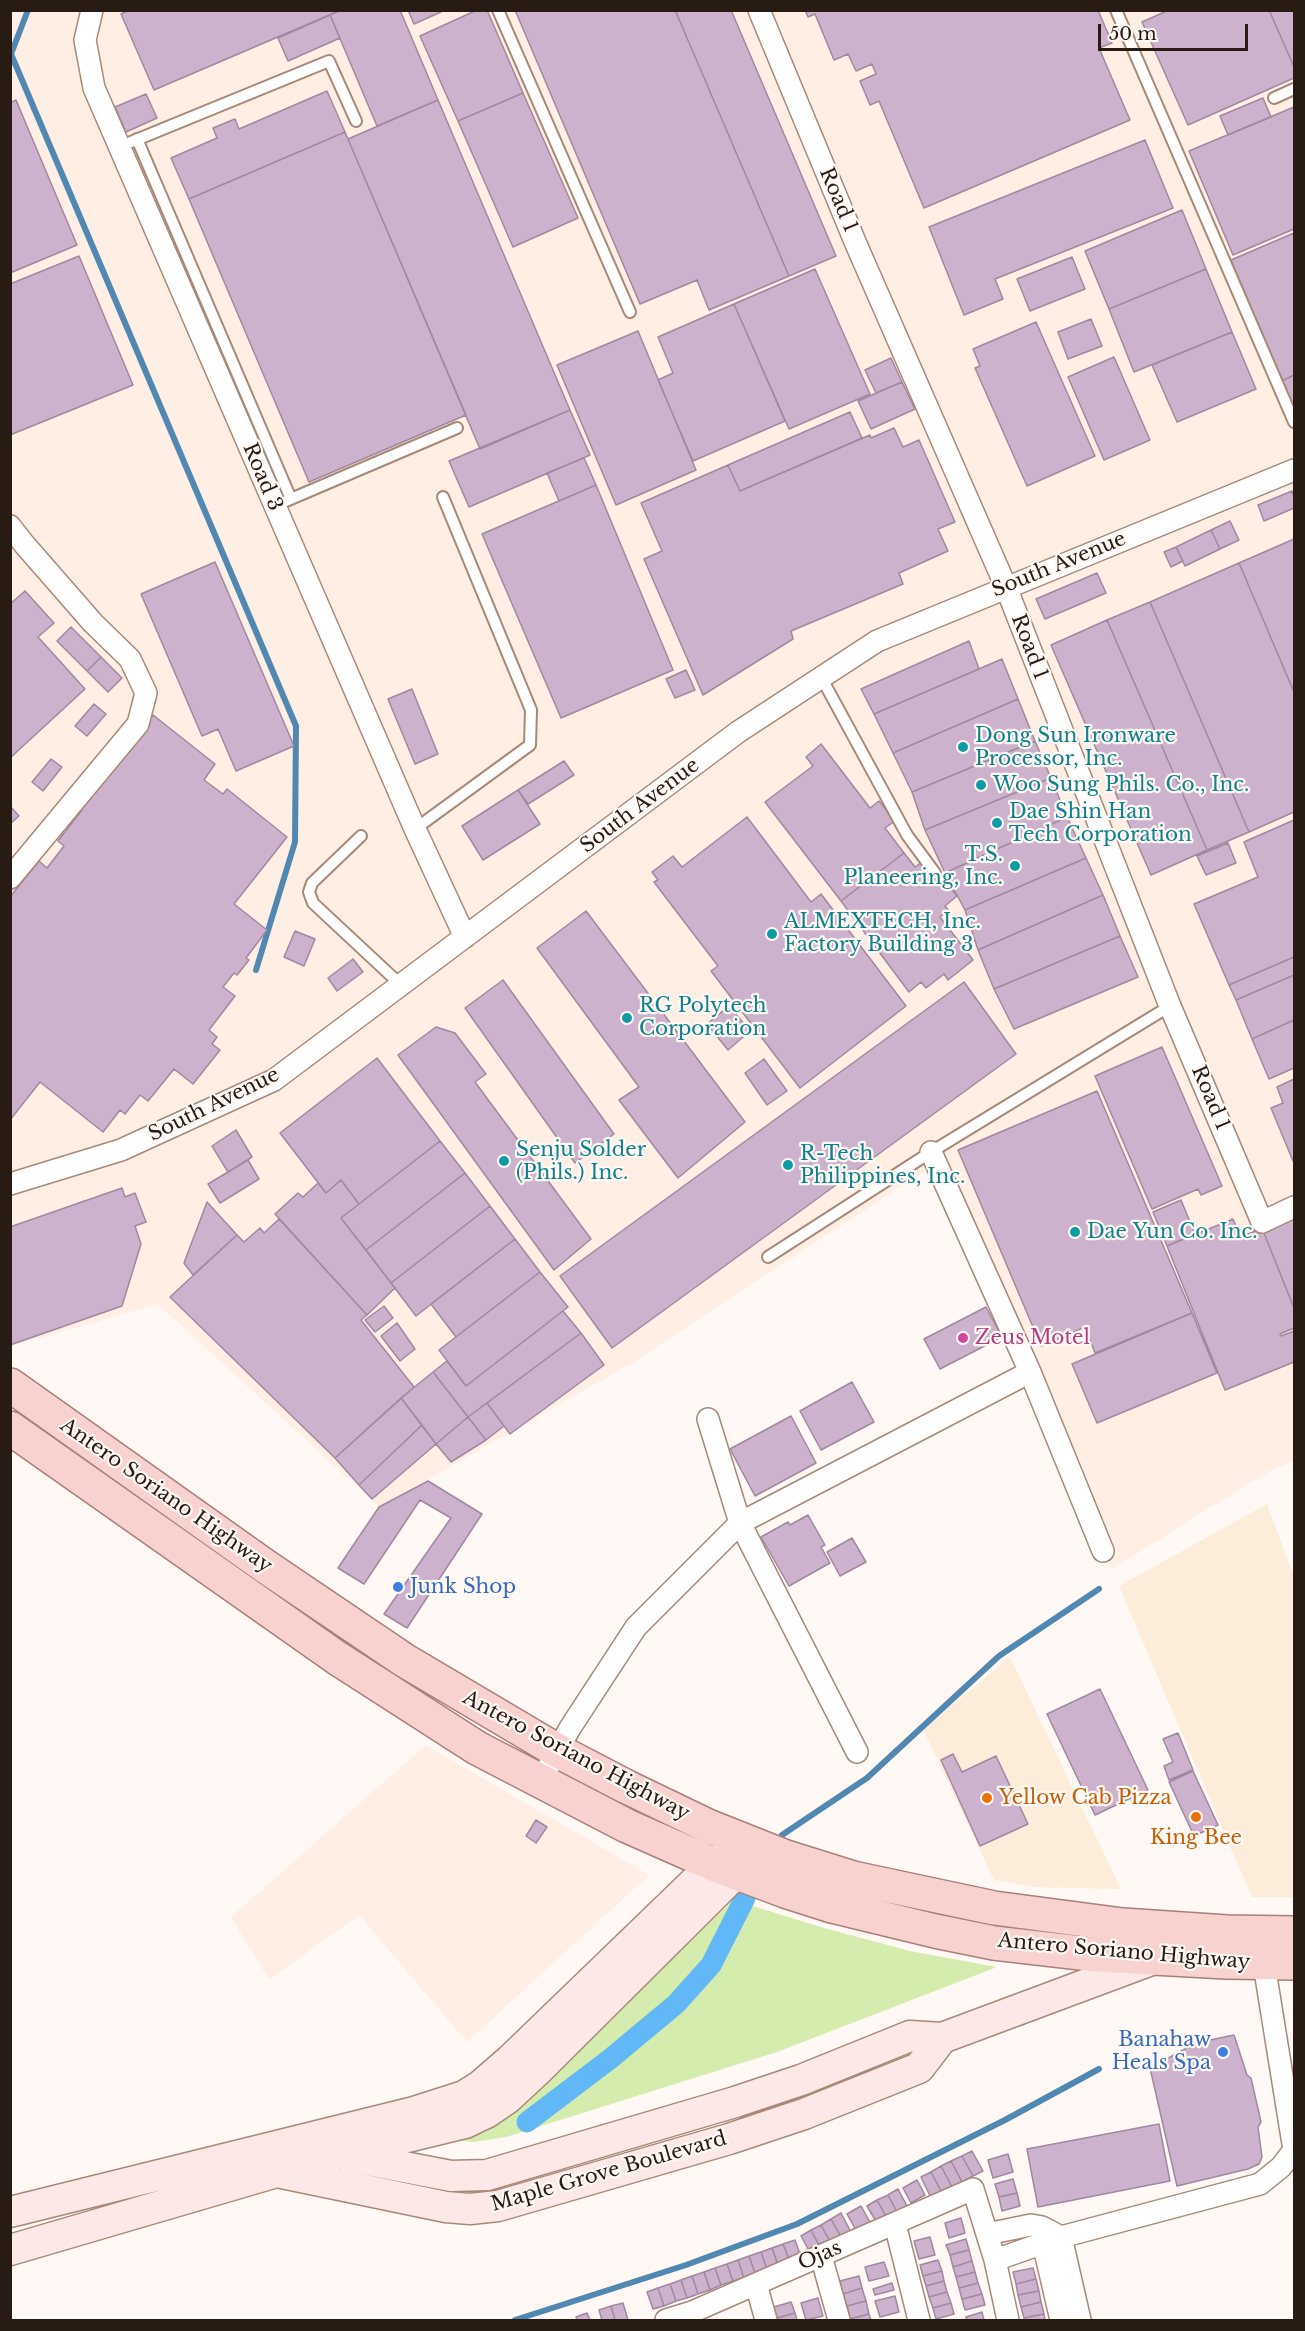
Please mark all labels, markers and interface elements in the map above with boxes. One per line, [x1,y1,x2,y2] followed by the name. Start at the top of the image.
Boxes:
[1101,12,1251,50] scale bar
[1109,23,1157,45] text: 50 m
[814,164,862,236] street label: Road 1
[237,440,287,514] street label: Road 3
[988,527,1130,603] street label: South Avenue
[1006,611,1052,683] street label: Road 1
[975,724,1176,771] place label: Dong Sun Ironware Processor, Inc.
[956,740,970,754] marker: Dong Sun Ironware Processor, Inc.
[576,754,704,858] street label: South Avenue
[993,773,1249,797] place label: Woo Sung Phils. Co., Inc.
[974,778,988,792] marker: Woo Sung Phils. Co., Inc.
[1009,800,1192,847] place label: Dae Shin Han Tech Corporation
[990,816,1004,830] marker: Dae Shin Han Tech Corporation
[844,843,1003,890] place label: T.S. Planeering, Inc.
[1008,859,1022,873] marker: T.S. Planeering, Inc.
[784,910,981,957] place label: ALMEXTECH, Inc. Factory Building 3
[765,927,779,941] marker: ALMEXTECH, Inc. Factory Building 3
[639,994,767,1041] place label: RG Polytech Corporation
[620,1011,634,1025] marker: RG Polytech Corporation
[1186,1062,1234,1134] street label: Road 1
[145,1063,283,1147] street label: South Avenue
[516,1138,646,1185] place label: Senju Solder (Phils.) Inc.
[800,1142,965,1189] place label: R-Tech Philippines, Inc.
[497,1154,511,1168] marker: Senju Solder (Phils.) Inc.
[781,1158,795,1172] marker: R-Tech Philippines, Inc.
[1087,1220,1258,1244] place label: Dae Yun Co. Inc.
[1068,1225,1082,1239] marker: Dae Yun Co. Inc.
[975,1326,1090,1350] place label: Zeus Motel
[956,1331,970,1345] marker: Zeus Motel
[55,1414,277,1578] street label: Antero Soriano Highway
[410,1575,516,1599] place label: Junk Shop
[391,1580,405,1594] marker: Junk Shop
[459,1686,693,1826] street label: Antero Soriano Highway
[999,1786,1171,1810] place label: Yellow Cab Pizza
[980,1791,994,1805] marker: Yellow Cab Pizza
[1189,1810,1203,1824] marker: King Bee
[1150,1826,1242,1850] place label: King Bee
[997,1929,1251,1975] street label: Antero Soriano Highway
[1112,2028,1211,2075] place label: Banahaw Heals Spa
[1216,2045,1230,2059] marker: Banahaw Heals Spa
[488,2127,730,2217] street label: Maple Grove Boulevard
[794,2236,846,2276] street label: Ojas

